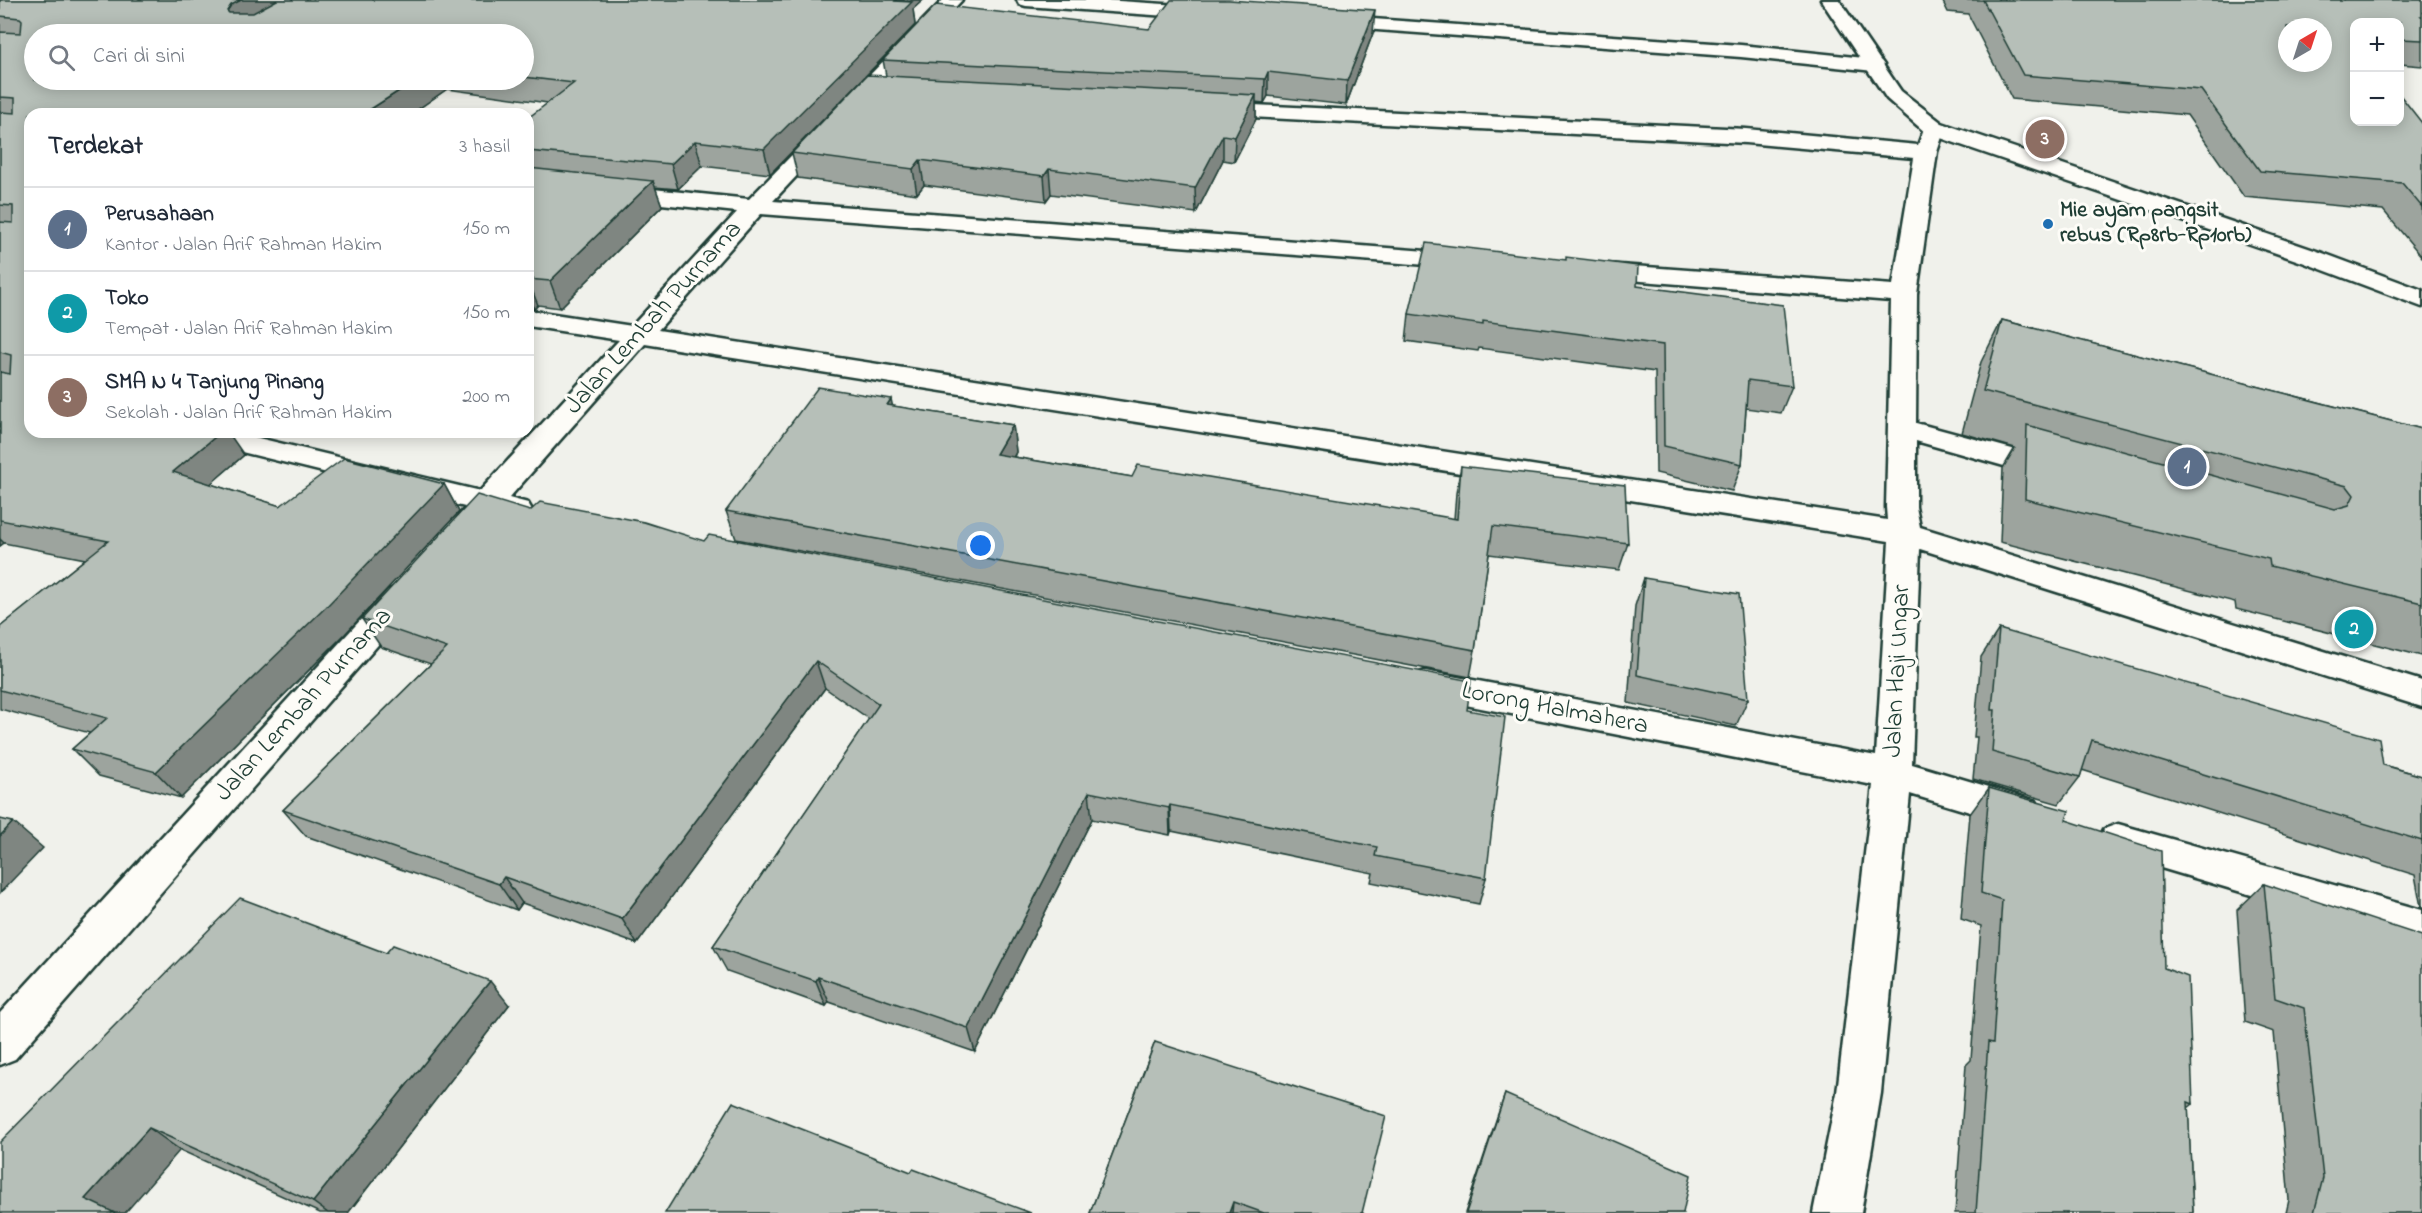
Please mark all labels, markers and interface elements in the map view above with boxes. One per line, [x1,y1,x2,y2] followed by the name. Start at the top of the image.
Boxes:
[2278,18,2332,72] north arrow
[2350,18,2404,126] map controls
[2350,18,2404,72] button: +
[24,24,534,90] search box
[45,41,78,74] icon: search
[93,41,185,73] text: Cari di sini
[2350,72,2404,126] button: −
[2026,116,2064,162] pin: 3
[48,128,143,166] text: Terdekat
[459,133,510,162] text: 3 hasil
[2060,195,2252,252] place label: Mie ayam pangsit rebus (Rp8rb-Rp10rb)
[105,199,214,231] text: Perusahaan
[556,212,752,424] street label: Jalan Lembah Purnama
[64,215,71,244] text: 1
[463,215,510,244] text: 150 m
[2041,217,2055,231] marker: Mie ayam pangsit rebus (Rp8rb-Rp10rb)
[105,231,382,260] text: Kantor · Jalan Arif Rahman Hakim
[105,283,149,315] text: Toko
[63,299,72,328] text: 2
[463,299,510,328] text: 150 m
[105,315,392,344] text: Tempat · Jalan Arif Rahman Hakim
[105,367,324,399] text: SMA N 4 Tanjung Pinang
[63,383,72,412] text: 3
[462,383,510,412] text: 200 m
[105,399,392,428] text: Sekolah · Jalan Arif Rahman Hakim
[2168,444,2206,490] pin: 1
[966,531,995,560] your location
[1874,583,1922,758] street label: Jalan Haji Ungar
[206,599,402,811] street label: Jalan Lembah Purnama
[2334,606,2374,652] pin: 2
[1458,672,1652,746] street label: Lorong Halmahera

